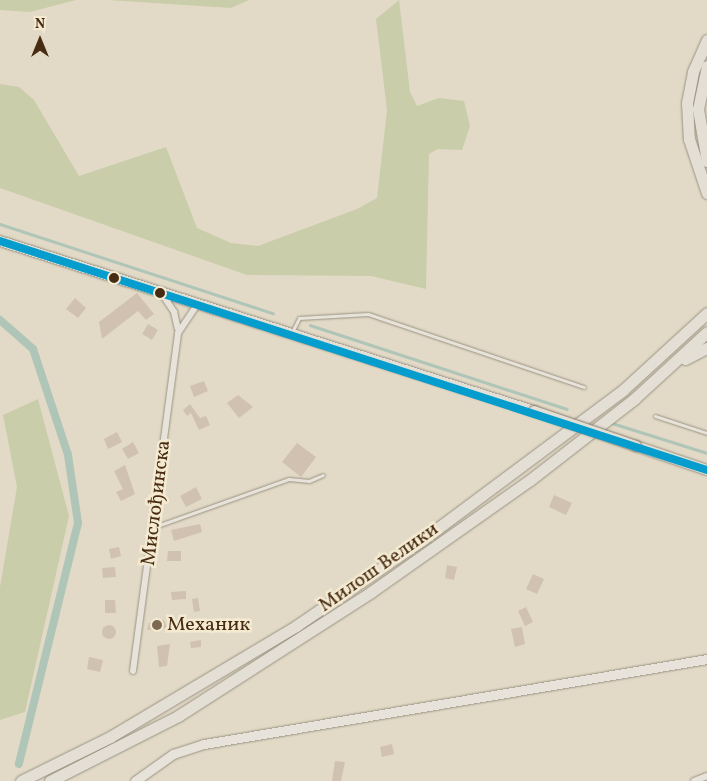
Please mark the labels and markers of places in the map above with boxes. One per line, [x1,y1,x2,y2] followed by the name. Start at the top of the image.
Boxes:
[109,273,119,283] unlabelled marker
[155,288,165,298] unlabelled marker
[167,613,250,637] place label: Механик
[151,619,163,631] marker: Механик

